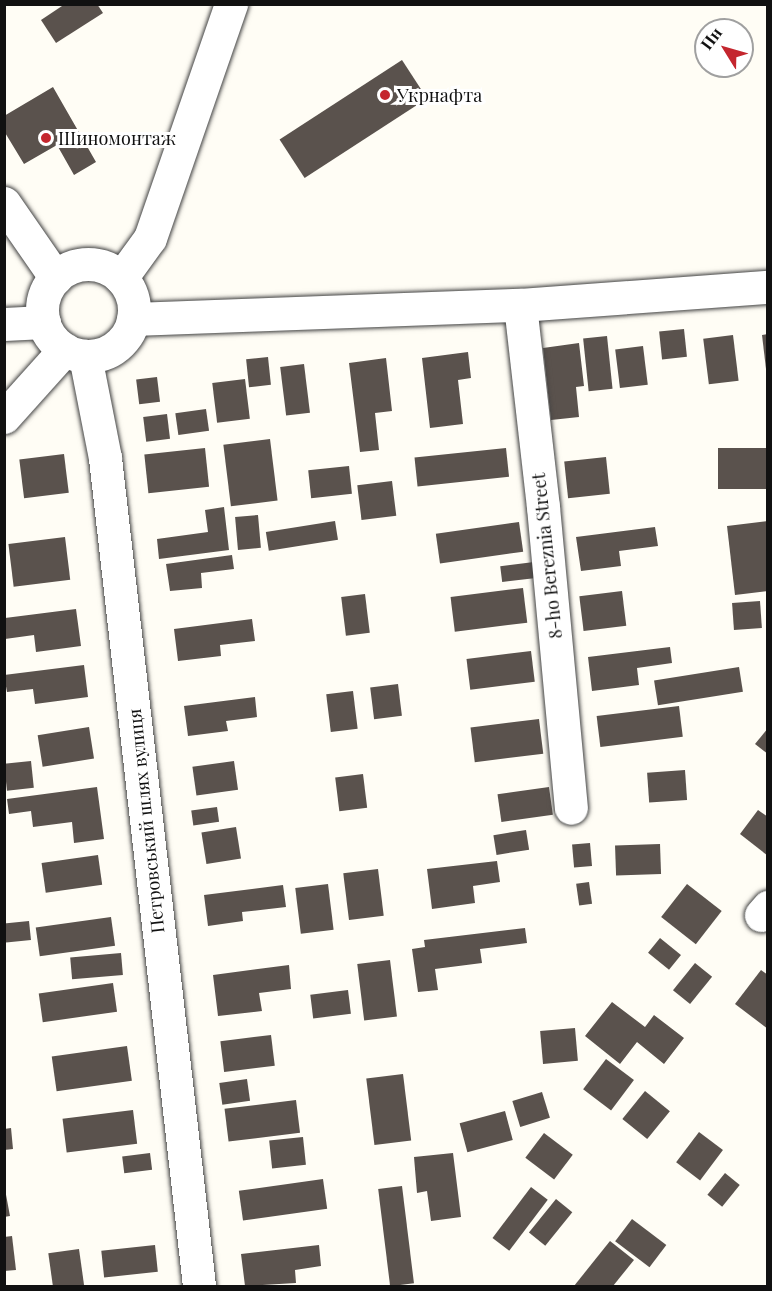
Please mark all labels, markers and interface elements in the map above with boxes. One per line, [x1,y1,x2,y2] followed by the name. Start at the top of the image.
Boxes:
[694,18,754,78] north arrow
[696,23,726,54] text: Пн
[397,84,482,106] place label: Укрнафта
[378,88,392,102] marker: Укрнафта
[58,127,176,149] place label: Шиномонтаж
[39,131,53,145] marker: Шиномонтаж
[528,472,566,640] street label: 8-ho Bereznia Street
[123,708,169,934] street label: Петровський шлях вулиця

